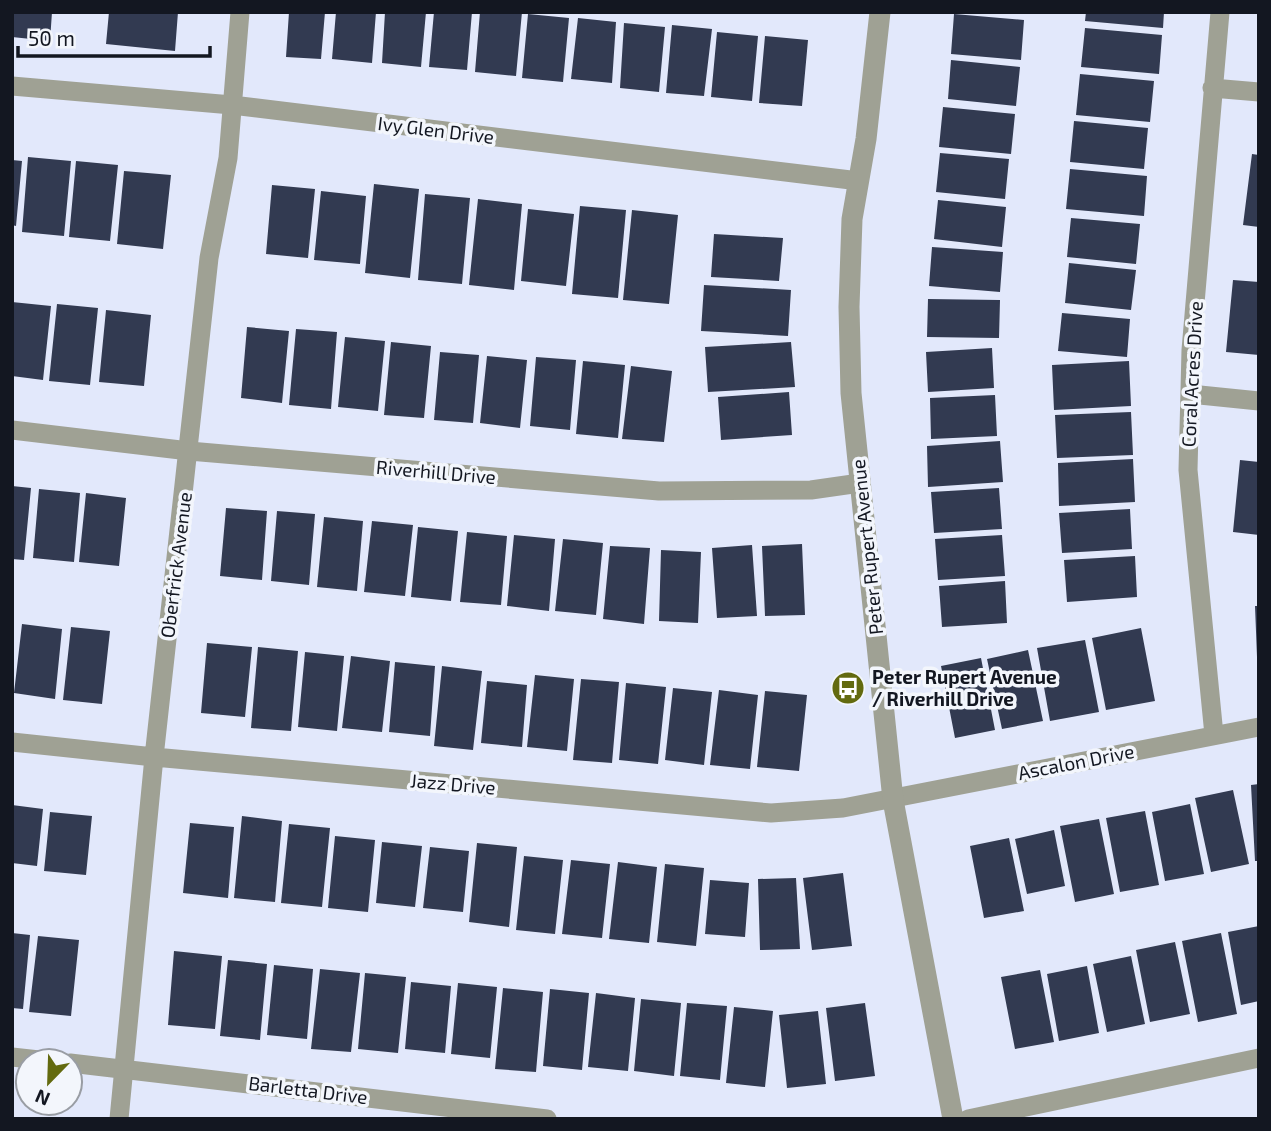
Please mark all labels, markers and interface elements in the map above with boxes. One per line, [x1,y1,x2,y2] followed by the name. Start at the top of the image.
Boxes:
[18,14,210,58] scale bar
[28,25,75,50] text: 50 m
[377,111,496,148] street label: Ivy Glen Drive
[1176,300,1207,448] street label: Coral Acres Drive
[375,455,497,488] street label: Riverhill Drive
[846,458,887,636] street label: Peter Rupert Avenue
[155,491,196,639] street label: Oberfrick Avenue
[872,665,1057,710] place label: Peter Rupert Avenue / Riverhill Drive
[829,669,867,707] bus stop icon: Peter Rupert Avenue / Riverhill Drive
[1016,739,1136,784] street label: Ascalon Drive
[409,768,497,799] street label: Jazz Drive
[14,1047,84,1117] north arrow
[247,1071,369,1108] street label: Barletta Drive
[31,1085,53,1111] text: N

